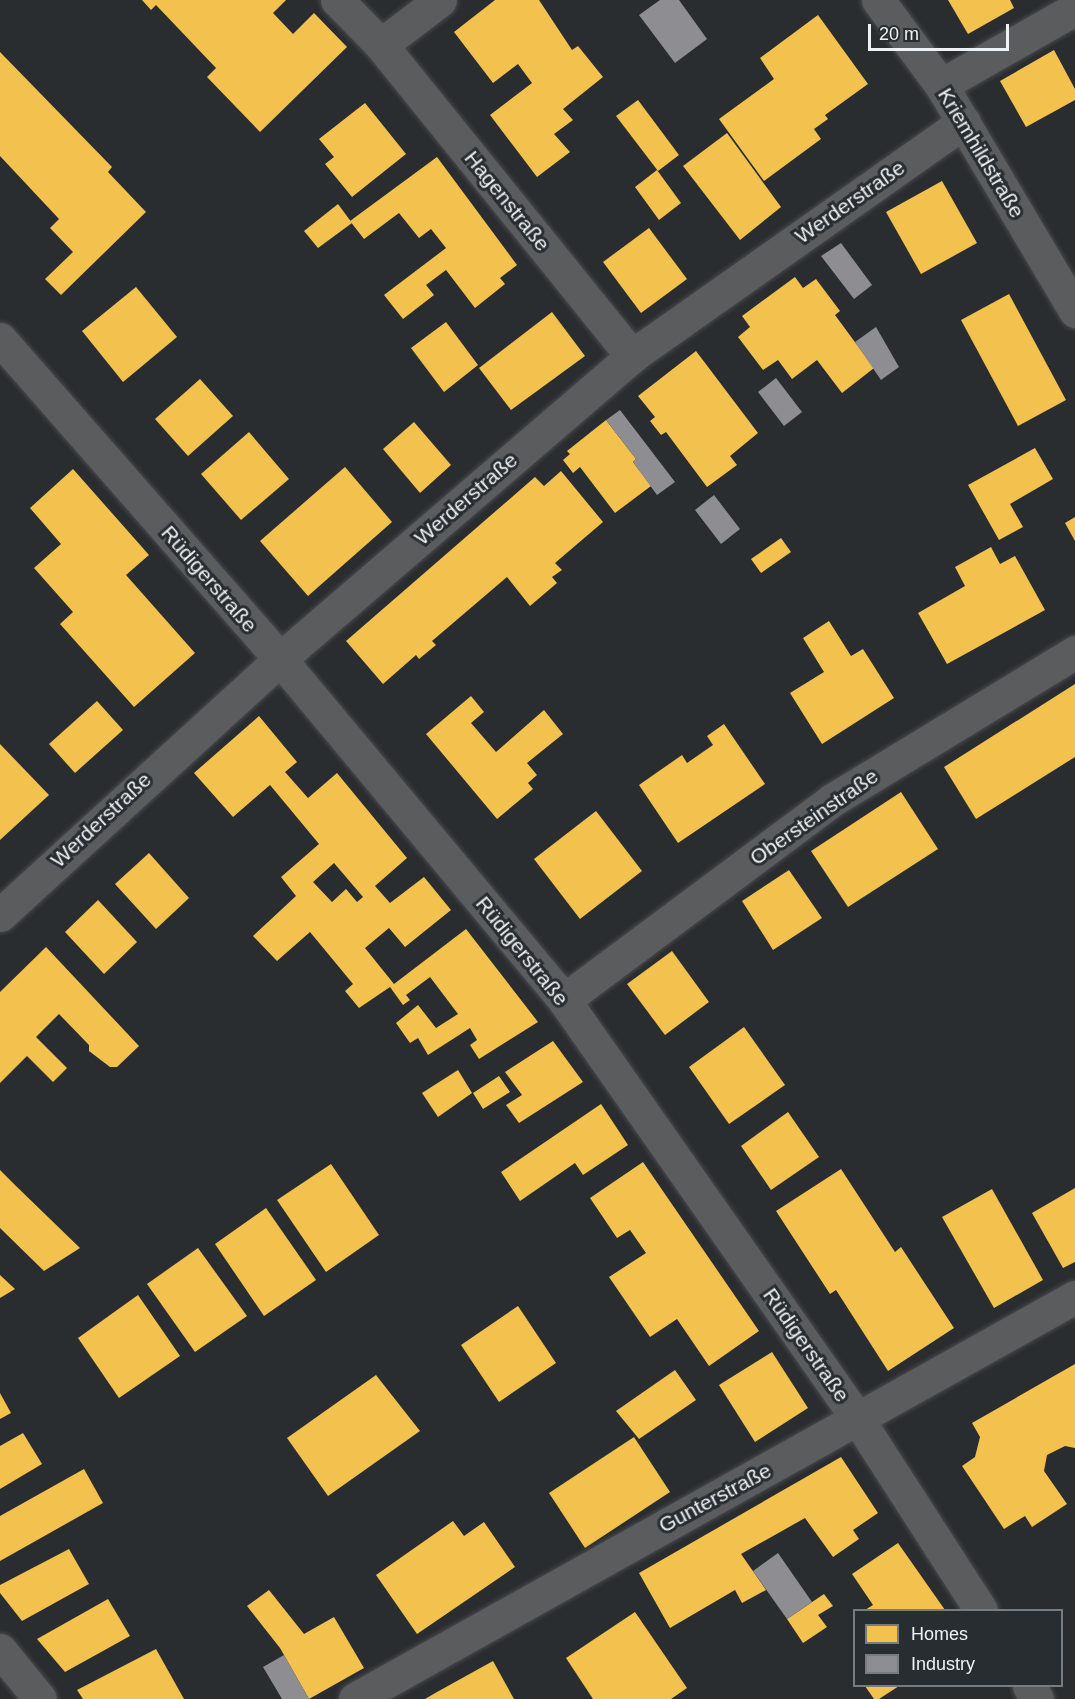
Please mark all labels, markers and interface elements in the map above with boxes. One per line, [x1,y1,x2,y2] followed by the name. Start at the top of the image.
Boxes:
[871,12,1012,50] scale bar
[879,24,919,44] text: 20 m
[932,83,1030,223] street label: Kriemhildstraße
[459,146,555,256] street label: Hagenstraße
[790,155,910,249] street label: Werderstraße
[409,448,523,550] street label: Werderstraße
[156,521,262,637] street label: Rüdigerstraße
[745,764,883,870] street label: Obersteinstraße
[46,767,156,873] street label: Werderstraße
[470,891,574,1011] street label: Rüdigerstraße
[758,1283,854,1407] street label: Rüdigerstraße
[654,1458,776,1538] street label: Gunterstraße
[853,1609,1063,1687] legend
[911,1624,968,1644] text: Homes
[911,1654,975,1674] text: Industry

